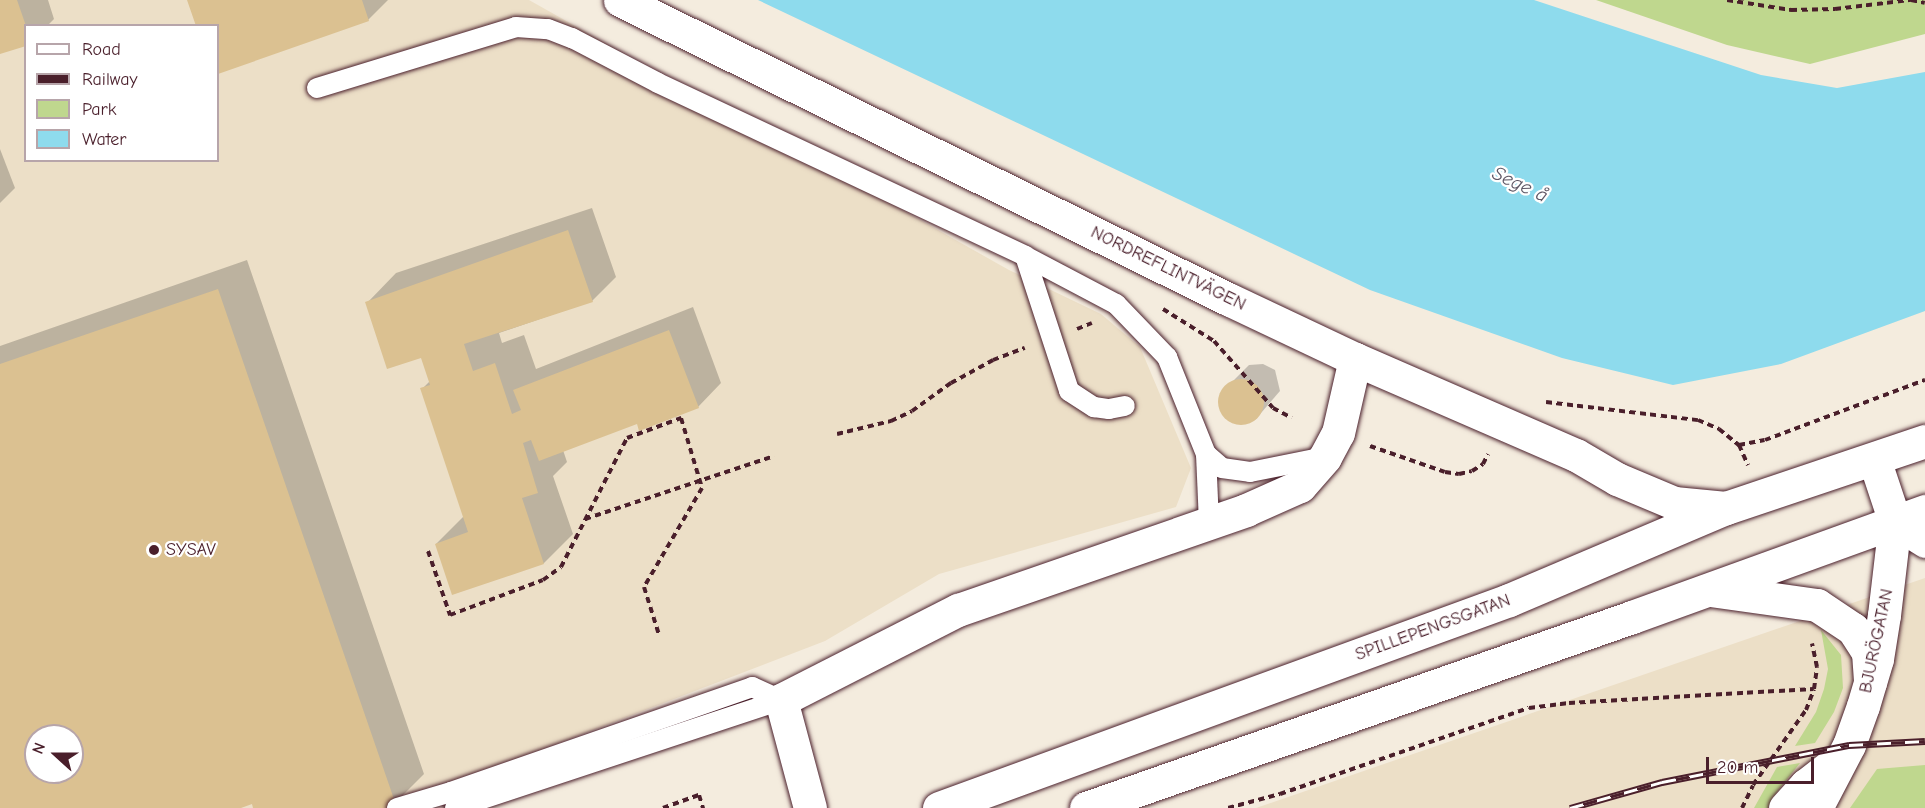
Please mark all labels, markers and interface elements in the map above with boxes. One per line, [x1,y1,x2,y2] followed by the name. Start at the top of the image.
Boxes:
[24,24,219,162] legend
[82,39,121,60] text: Road
[82,69,138,90] text: Railway
[82,99,116,120] text: Park
[82,129,126,150] text: Water
[1488,161,1552,207] water label: Sege å
[1087,222,1249,316] street label: NORDREFLINTVÄGEN
[166,539,216,561] place label: SYSAV
[147,543,161,557] marker: SYSAV
[1855,587,1899,695] street label: BJURÖGATAN
[1352,590,1514,666] street label: SPILLEPENGSGATAN
[24,724,84,784] north arrow
[29,740,49,756] text: N
[1709,745,1817,783] scale bar
[1717,757,1758,778] text: 20 m

